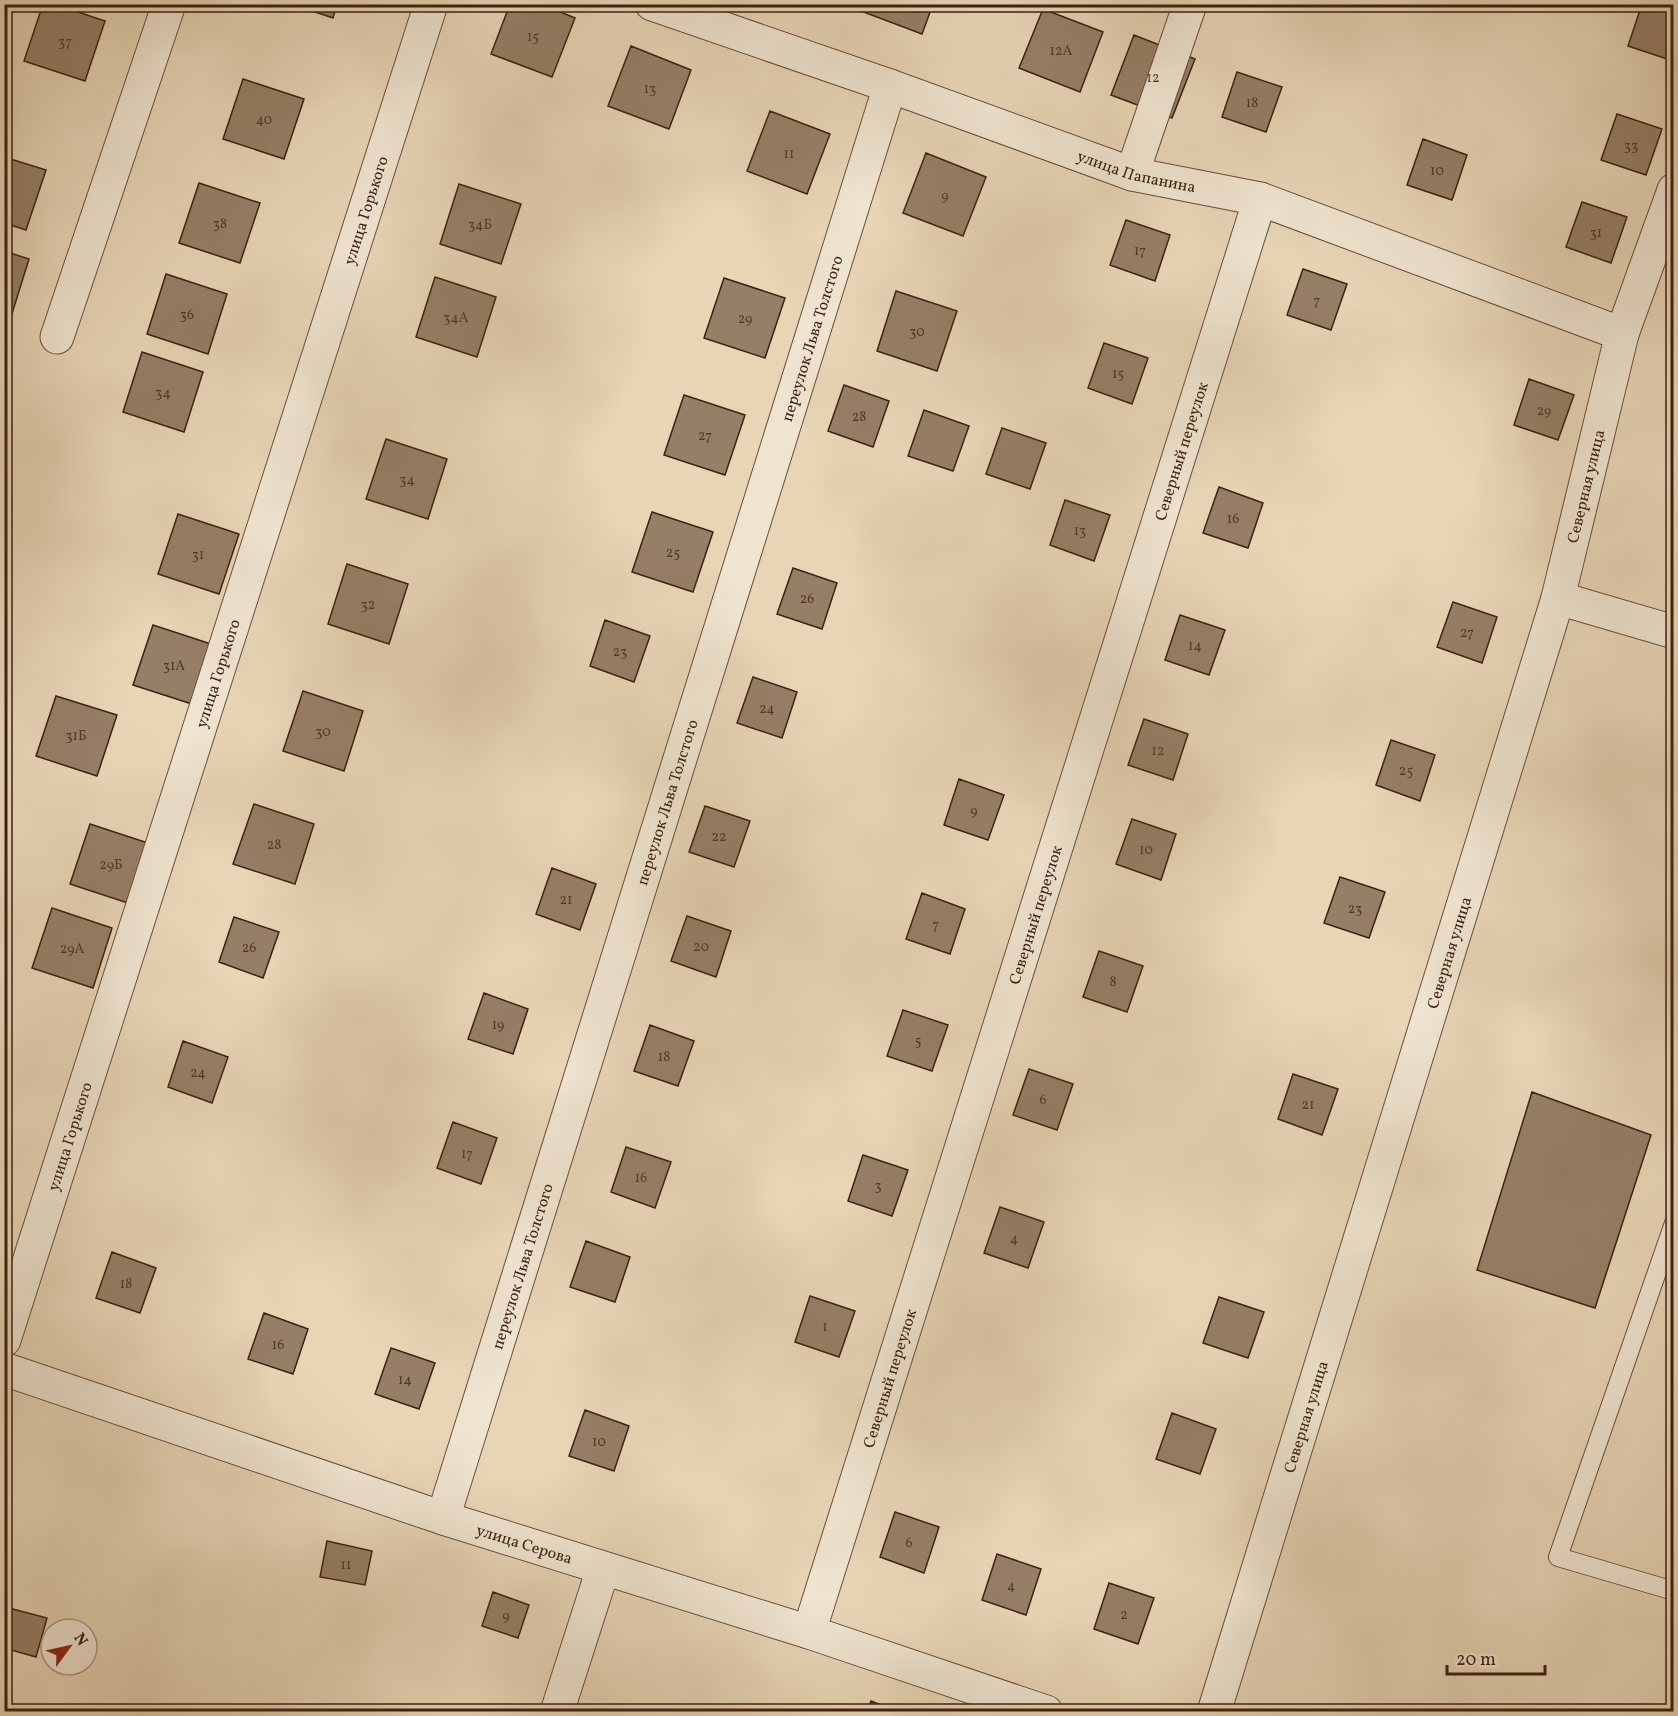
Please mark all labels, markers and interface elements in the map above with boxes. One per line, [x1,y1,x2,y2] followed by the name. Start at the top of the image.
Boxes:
[527,28,539,47] house number: 15
[58,33,72,52] house number: 37
[1050,42,1073,61] house number: 12А
[1147,69,1159,88] house number: 12
[644,80,656,99] house number: 13
[1246,94,1258,113] house number: 18
[256,111,272,130] house number: 40
[1624,137,1638,156] house number: 33
[784,145,794,164] house number: 11
[1074,146,1197,199] street label: улица Папанина
[339,154,395,268] street label: улица Горького
[1430,162,1444,181] house number: 10
[941,187,949,206] house number: 9
[213,215,227,234] house number: 38
[468,216,492,235] house number: 34Б
[1590,224,1602,243] house number: 31
[1134,242,1146,261] house number: 17
[777,253,849,424] street label: переулок Льва Толстого
[1314,292,1321,311] house number: 7
[180,306,194,325] house number: 36
[443,309,469,328] house number: 34А
[738,310,752,329] house number: 29
[909,323,925,342] house number: 30
[1112,365,1124,384] house number: 15
[1150,379,1215,524] street label: Северный переулок
[155,384,171,403] house number: 34
[1537,402,1551,421] house number: 29
[852,408,866,427] house number: 28
[698,427,712,446] house number: 27
[1563,427,1611,546] street label: Северная улица
[399,471,415,490] house number: 34
[1227,510,1239,529] house number: 16
[1074,522,1086,541] house number: 13
[666,544,680,563] house number: 25
[192,546,204,565] house number: 31
[800,590,814,609] house number: 26
[361,596,375,615] house number: 32
[191,617,247,731] street label: улица Горького
[1460,624,1474,643] house number: 27
[1188,637,1202,656] house number: 14
[613,643,627,662] house number: 23
[163,657,185,676] house number: 31А
[759,700,775,719] house number: 24
[632,717,705,888] street label: переулок Льва Толстого
[315,723,331,742] house number: 30
[65,727,87,746] house number: 31Б
[1152,742,1164,761] house number: 12
[1399,762,1413,781] house number: 25
[970,802,978,821] house number: 9
[711,828,727,847] house number: 22
[267,836,281,855] house number: 28
[1139,841,1153,860] house number: 10
[1004,843,1069,987] street label: Северный переулок
[99,856,123,875] house number: 29Б
[560,891,572,910] house number: 21
[1423,894,1478,1012] street label: Северная улица
[1348,900,1362,919] house number: 23
[933,916,940,935] house number: 7
[693,938,709,957] house number: 20
[242,939,256,958] house number: 26
[60,940,84,959] house number: 29А
[1109,973,1117,992] house number: 8
[492,1016,504,1035] house number: 19
[915,1032,921,1051] house number: 5
[658,1048,670,1067] house number: 18
[190,1064,206,1083] house number: 24
[43,1079,99,1194] street label: улица Горького
[1039,1091,1047,1110] house number: 6
[1302,1096,1314,1115] house number: 21
[461,1145,473,1164] house number: 17
[635,1169,647,1188] house number: 16
[874,1177,882,1196] house number: 3
[487,1181,560,1352] street label: переулок Льва Толстого
[1010,1230,1018,1249] house number: 4
[120,1275,132,1294] house number: 18
[859,1306,923,1451] street label: Северный переулок
[822,1318,828,1337] house number: 1
[272,1336,284,1355] house number: 16
[1279,1359,1335,1476] street label: Северная улица
[398,1371,412,1390] house number: 14
[592,1433,606,1452] house number: 10
[473,1520,575,1571] street label: улица Серова
[905,1534,913,1553] house number: 6
[341,1556,351,1575] house number: 11
[1007,1577,1015,1596] house number: 4
[1120,1606,1128,1625] house number: 2
[502,1607,510,1626] house number: 9
[39,1617,99,1677] north arrow
[68,1629,92,1651] text: N
[1447,1638,1544,1676] scale bar
[1456,1648,1496,1673] text: 20 m

